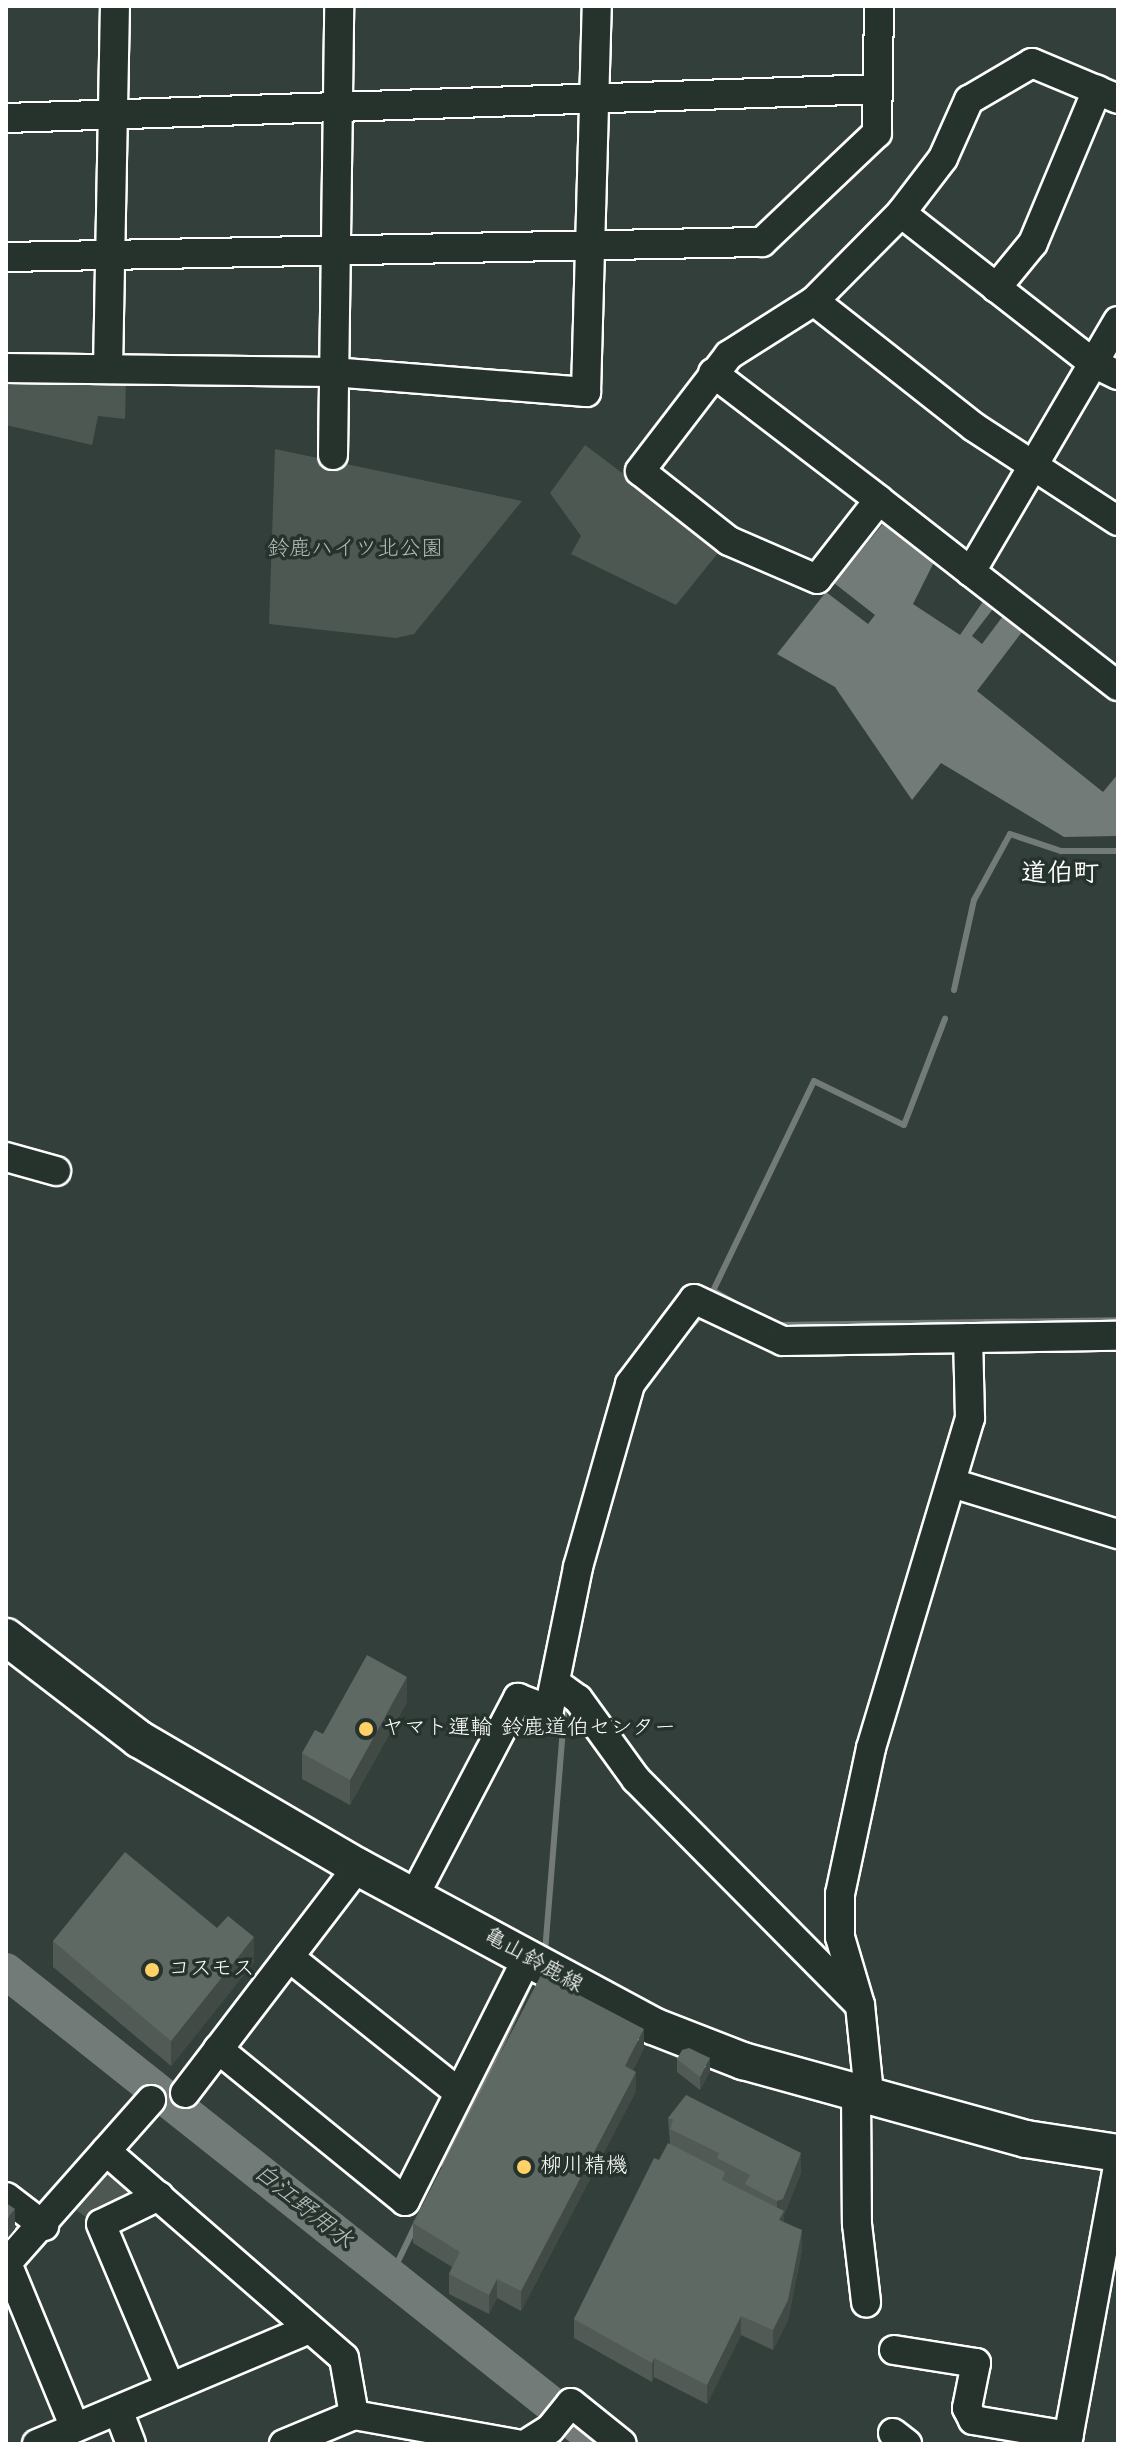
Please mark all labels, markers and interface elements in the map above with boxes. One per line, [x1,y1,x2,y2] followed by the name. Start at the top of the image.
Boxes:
[267,537,443,563] park label: 鈴鹿ハイツ北公園
[1021,859,1099,891] district label: 道伯町
[382,1716,677,1742] place label: ヤマト運輸 鈴鹿道伯センター
[357,1720,375,1738] marker: ヤマト運輸 鈴鹿道伯センター
[478,1923,588,1999] street label: 亀山鈴鹿線
[168,1957,256,1983] place label: コスモス
[143,1961,161,1979] marker: コスモス
[540,2154,628,2180] place label: 柳川精機
[247,2158,359,2256] water label: 白江野用水
[515,2158,533,2176] marker: 柳川精機

